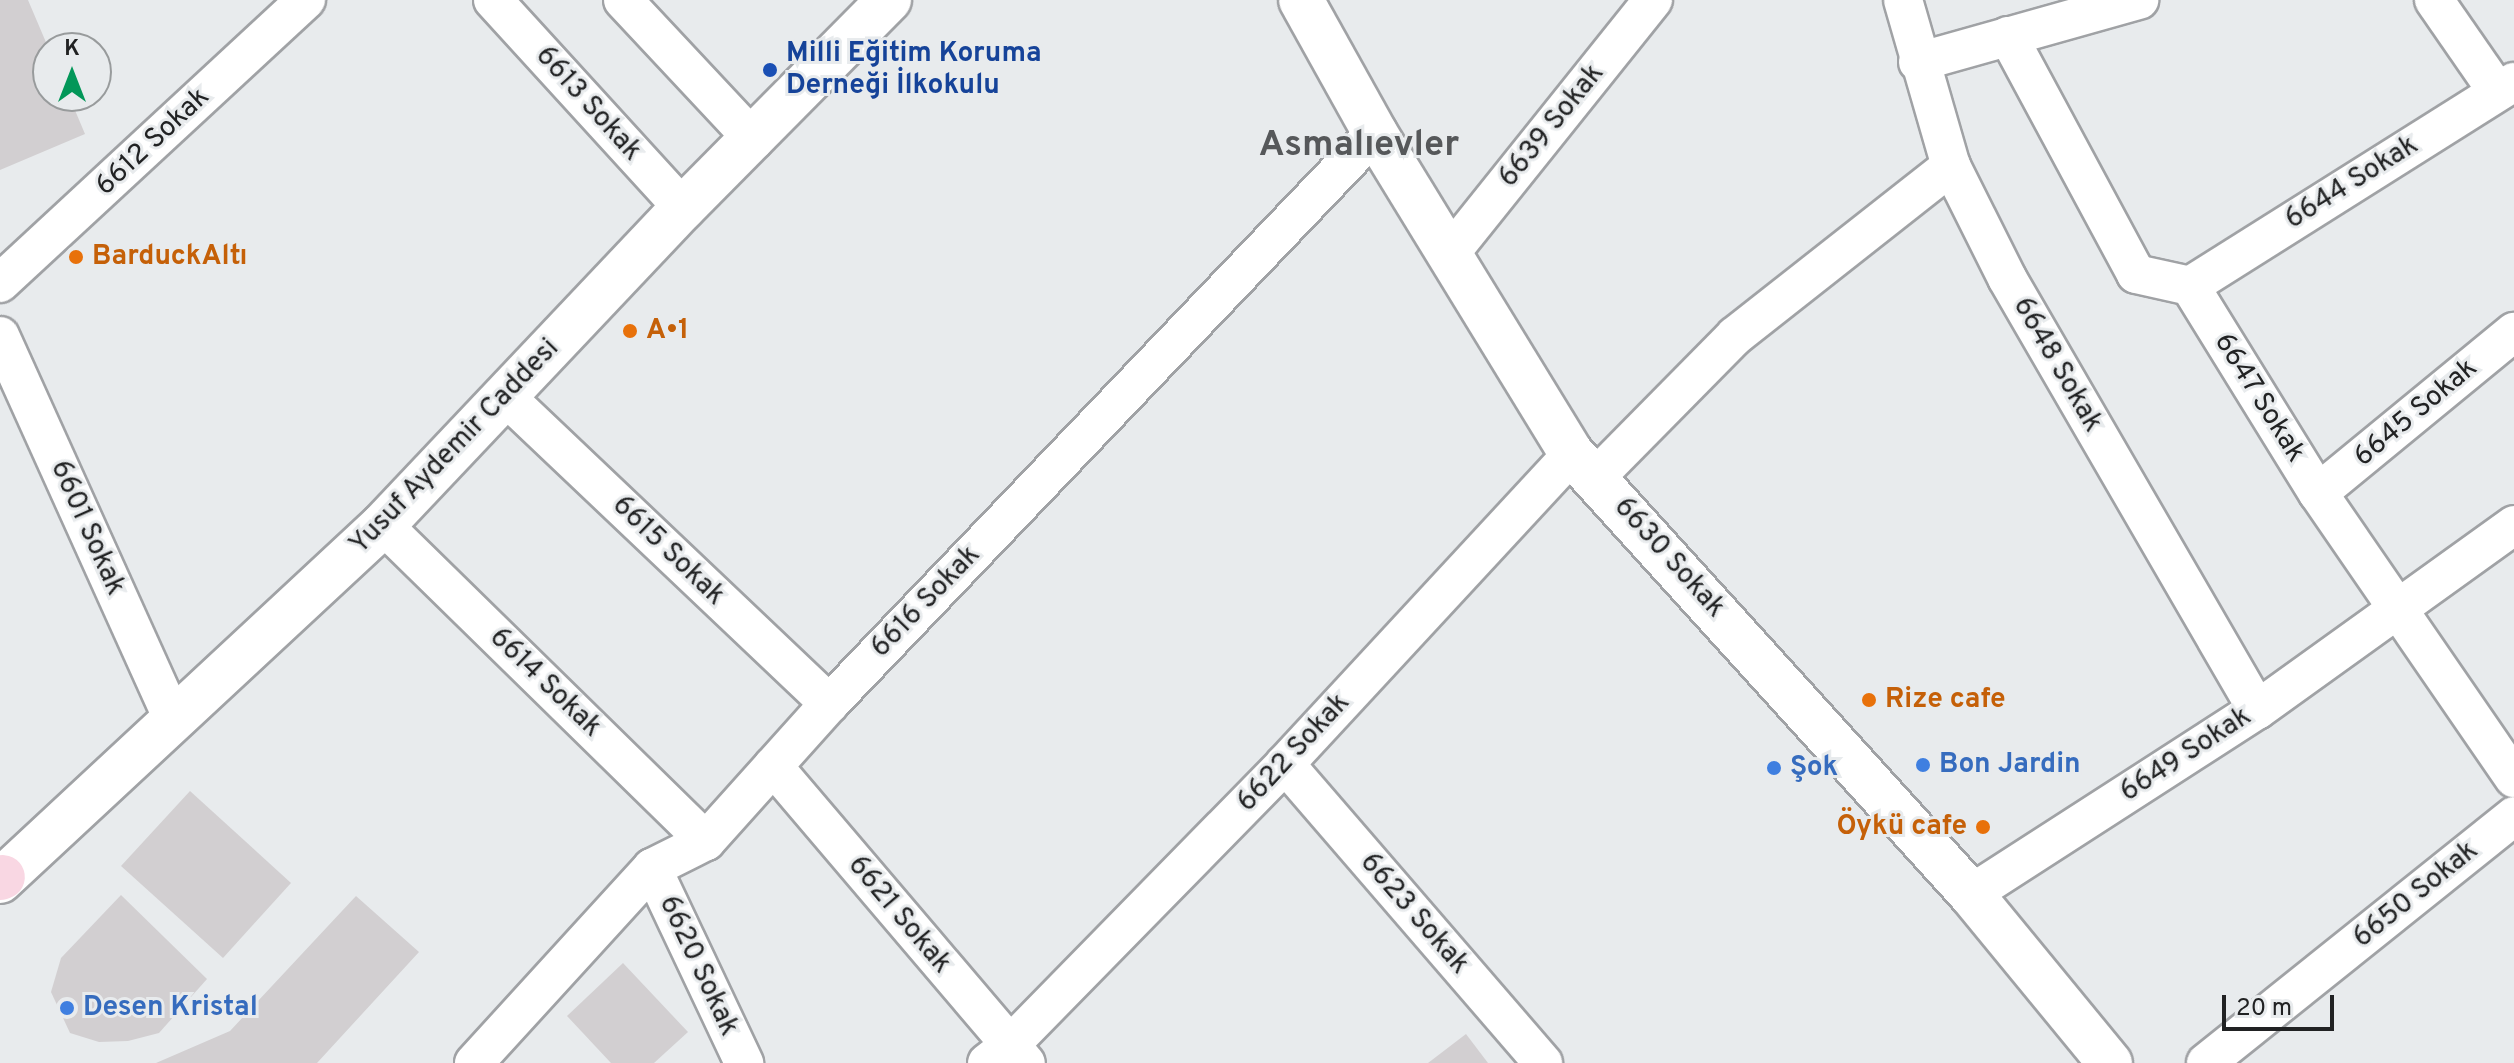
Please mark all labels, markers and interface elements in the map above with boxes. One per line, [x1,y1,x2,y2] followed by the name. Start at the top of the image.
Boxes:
[32,32,112,112] north arrow
[64,36,80,63] text: K
[786,37,1042,103] place label: Milli Eğitim Koruma Derneği İlkokulu
[528,40,648,168] street label: 6613 Sokak
[1492,58,1612,194] street label: 6639 Sokak
[761,61,779,79] marker: Milli Eğitim Koruma Derneği İlkokulu
[89,81,217,203] street label: 6612 Sokak
[1259,125,1459,169] district label: Asmalıevler
[2279,129,2425,237] street label: 6644 Sokak
[92,240,248,274] place label: BarduckAltı
[67,248,85,266] marker: BarduckAltı
[2005,292,2109,438] street label: 6648 Sokak
[646,314,689,348] place label: A•1
[621,322,639,340] marker: A•1
[2206,327,2312,469] street label: 6647 Sokak
[343,332,567,562] street label: Yusuf Aydemir Caddesi
[2348,352,2484,474] street label: 6645 Sokak
[42,455,132,601] street label: 6601 Sokak
[605,489,731,613] street label: 6615 Sokak
[1606,491,1732,625] street label: 6630 Sokak
[864,539,988,665] street label: 6616 Sokak
[482,621,608,745] street label: 6614 Sokak
[1885,683,2006,717] place label: Rize cafe
[1231,687,1357,819] street label: 6622 Sokak
[1860,691,1878,709] marker: Rize cafe
[2114,700,2258,810] street label: 6649 Sokak
[1939,748,2081,782] place label: Bon Jardin
[1790,751,1838,785] place label: Şok
[1914,756,1932,774] marker: Bon Jardin
[1765,759,1783,777] marker: Şok
[1836,810,1967,844] place label: Öykü cafe
[1974,818,1992,836] marker: Öykü cafe
[2347,834,2485,956] street label: 6650 Sokak
[1352,847,1476,981] street label: 6623 Sokak
[840,849,958,981] street label: 6621 Sokak
[651,891,745,1041] street label: 6620 Sokak
[2226,979,2338,1029] scale bar
[83,991,258,1025] place label: Desen Kristal
[2236,994,2292,1024] text: 20 m
[58,999,76,1017] marker: Desen Kristal

